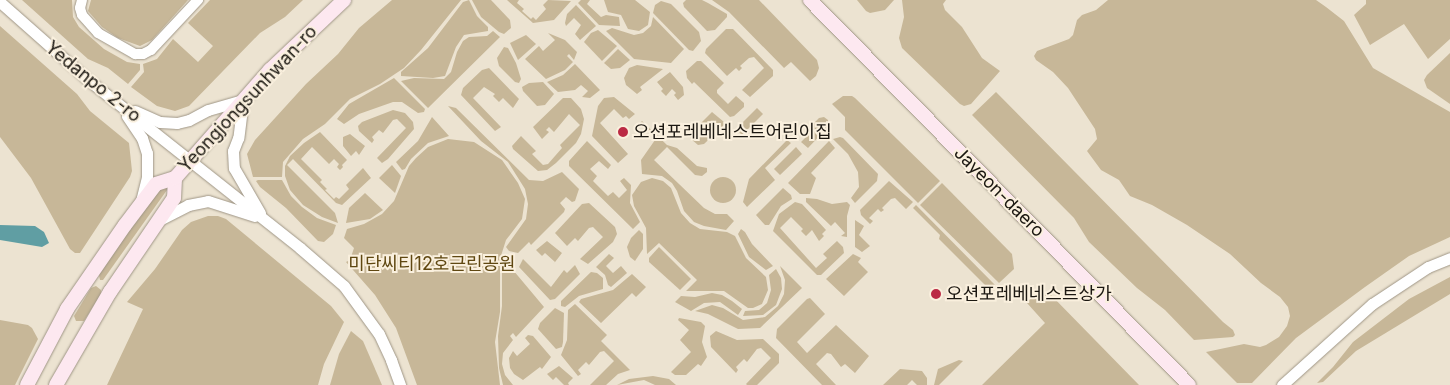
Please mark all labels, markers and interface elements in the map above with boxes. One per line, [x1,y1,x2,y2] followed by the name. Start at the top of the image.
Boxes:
[174,21,322,177] street label: Yeongjongsunhwan-ro
[41,37,145,127] street label: Yedanpo 2-ro
[633,121,832,143] place label: 오션포레베네스트어린이집
[617,126,629,138] marker: 오션포레베네스트어린이집
[949,142,1049,242] street label: Jayeon-daero
[348,253,516,275] park label: 미단씨티12호근린공원
[946,283,1112,305] place label: 오션포레베네스트상가
[930,288,942,300] marker: 오션포레베네스트상가

